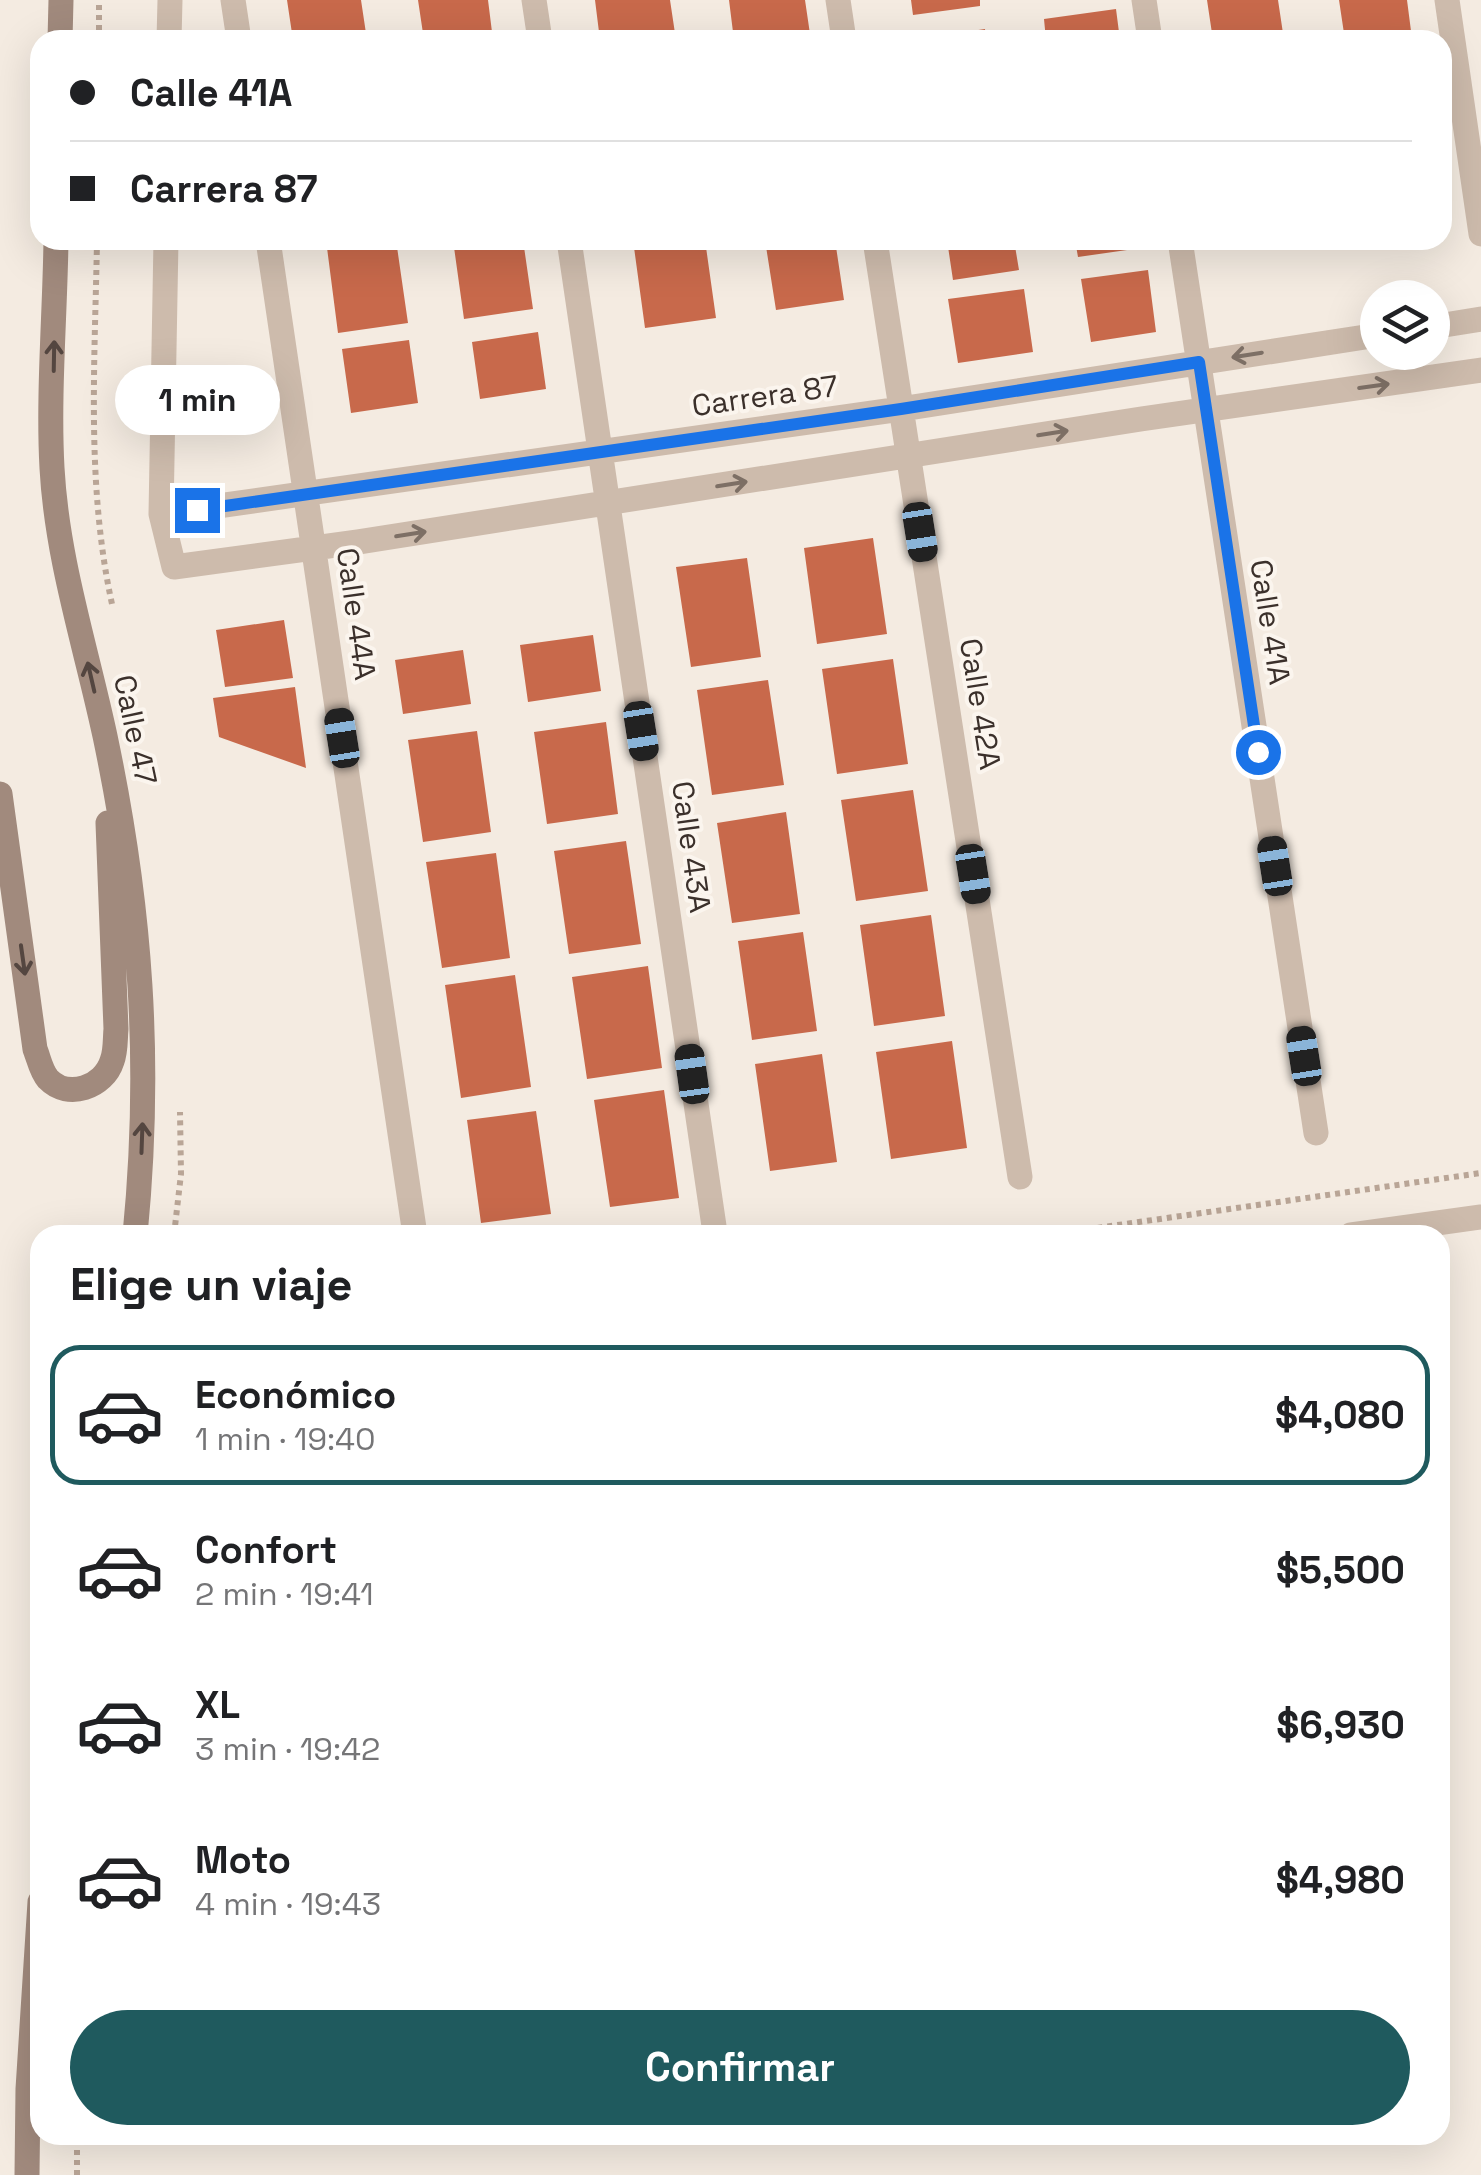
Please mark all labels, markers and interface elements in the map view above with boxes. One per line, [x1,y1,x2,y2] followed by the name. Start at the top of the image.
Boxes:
[130,69,292,117] text: Calle 41A
[130,165,317,213] text: Carrera 87
[1360,280,1450,370] map controls
[1360,280,1450,370] button: layers
[44,341,64,374] one-way arrow
[1231,347,1263,365] one-way arrow
[114,365,280,435] callout: 1 min
[689,366,841,425] street label: Carrera 87
[1358,376,1390,394] one-way arrow
[158,380,237,420] text: 1 min
[1036,423,1069,442] one-way arrow
[715,474,748,492] one-way arrow
[175,488,220,533] route end
[900,500,940,564] car
[394,524,426,542] one-way arrow
[328,545,385,683] street label: Calle 44A
[1241,557,1300,687] street label: Calle 41A
[951,635,1010,772] street label: Calle 42A
[81,662,99,694] one-way arrow
[105,671,166,788] street label: Calle 47
[621,699,661,763] car
[322,706,362,770] car
[1236,730,1281,775] route start
[663,779,720,915] street label: Calle 43A
[1255,834,1295,898] car
[953,842,993,906] car
[14,943,33,975] one-way arrow
[1284,1024,1324,1088] car
[673,1042,711,1106] car
[133,1122,152,1154] one-way arrow
[70,1256,353,1313] text: Elige un viaje
[75,1370,165,1460] icon: car
[195,1371,396,1419] text: Económico
[1275,1391,1405,1439] text: $4,080
[195,1419,376,1459] text: 1 min · 19:40
[75,1525,165,1615] icon: car
[195,1526,337,1574] text: Confort
[1276,1546,1405,1594] text: $5,500
[195,1574,374,1614] text: 2 min · 19:41
[75,1680,165,1770] icon: car
[195,1681,240,1729] text: XL
[1276,1701,1405,1749] text: $6,930
[195,1729,380,1769] text: 3 min · 19:42
[75,1835,165,1925] icon: car
[195,1836,291,1884] text: Moto
[1276,1856,1405,1904] text: $4,980
[195,1884,381,1924] text: 4 min · 19:43
[70,2010,1410,2125] button: Confirmar

